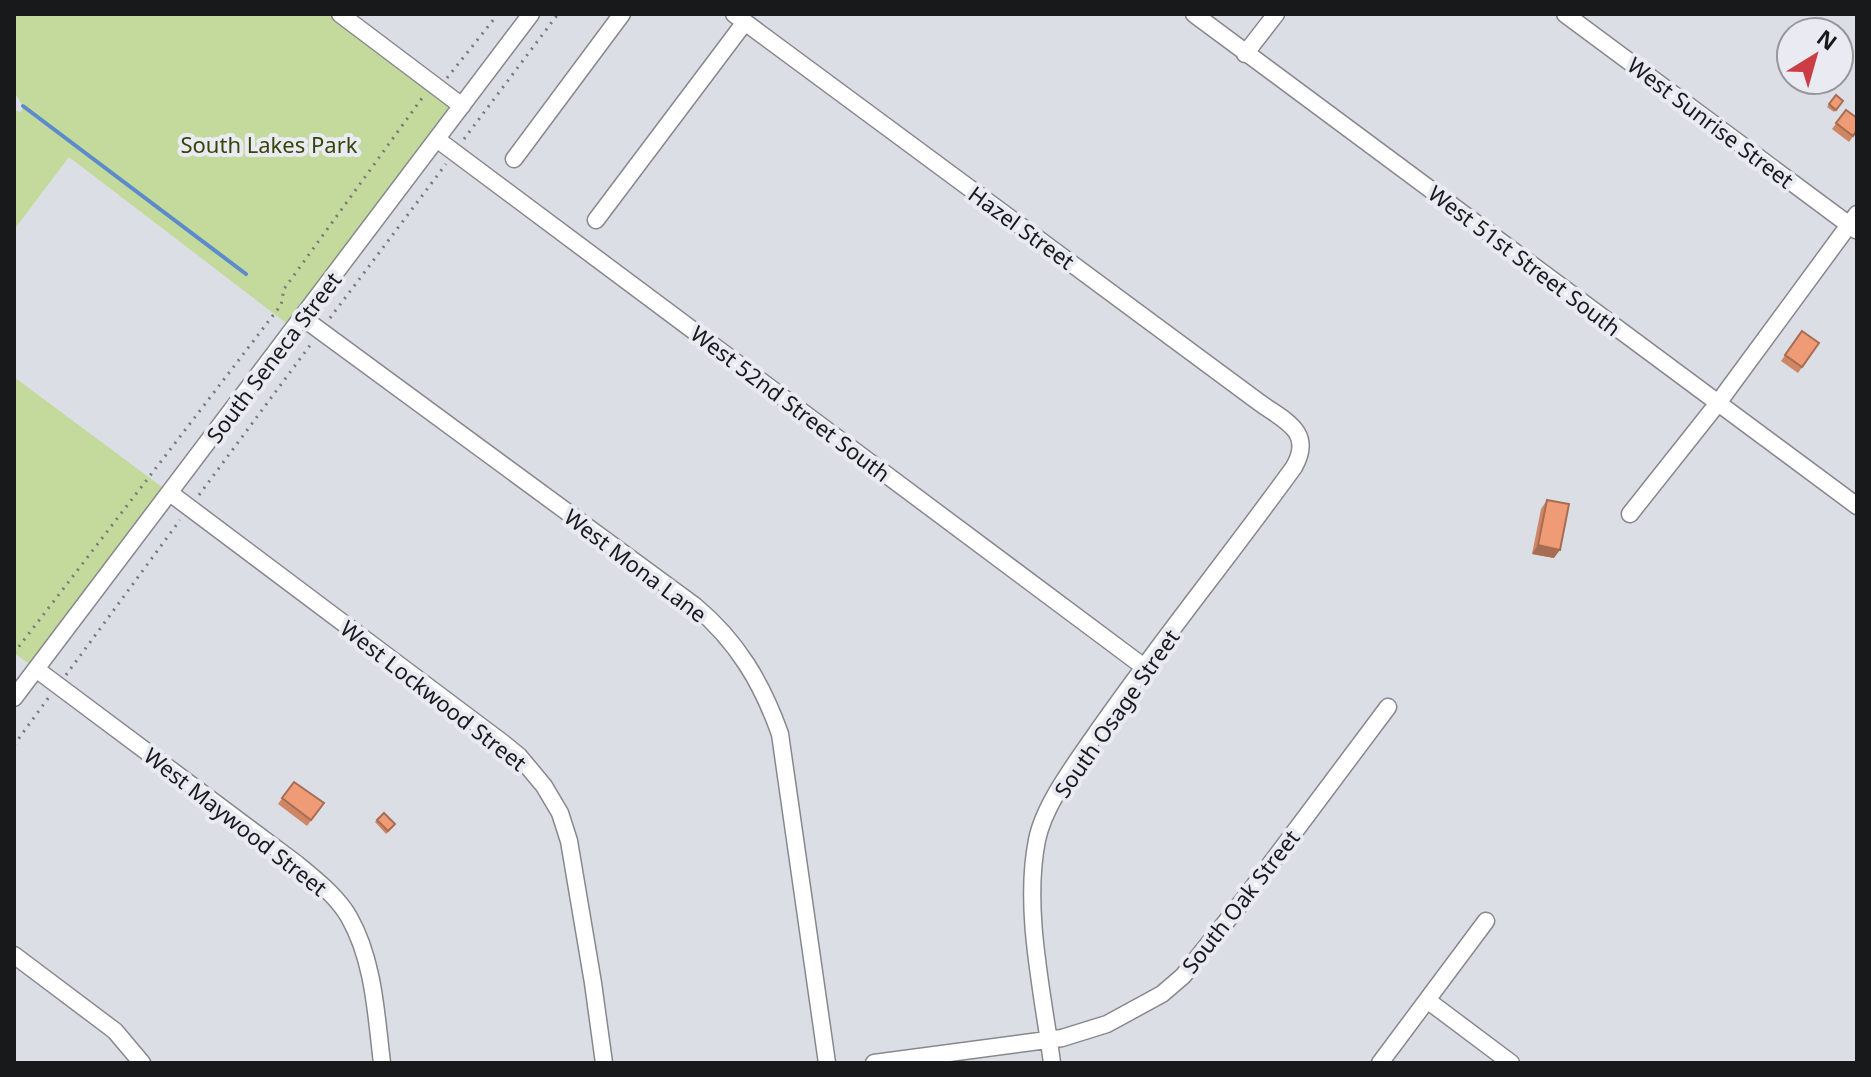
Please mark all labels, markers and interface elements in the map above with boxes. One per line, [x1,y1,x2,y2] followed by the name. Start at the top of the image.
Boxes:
[1775,16,1855,96] north arrow
[1811,22,1844,57] text: N
[1622,50,1800,194] street label: West Sunrise Street
[180,129,358,159] park label: South Lakes Park
[963,178,1081,276] street label: Hazel Street
[1423,178,1627,342] street label: West 51st Street South
[199,265,347,449] street label: South Seneca Street
[685,318,897,488] street label: West 52nd Street South
[559,501,713,629] street label: West Mona Lane
[335,613,533,777] street label: West Lockwood Street
[1047,623,1186,803] street label: South Osage Street
[138,740,334,902] street label: West Maywood Street
[1174,823,1306,979] street label: South Oak Street

